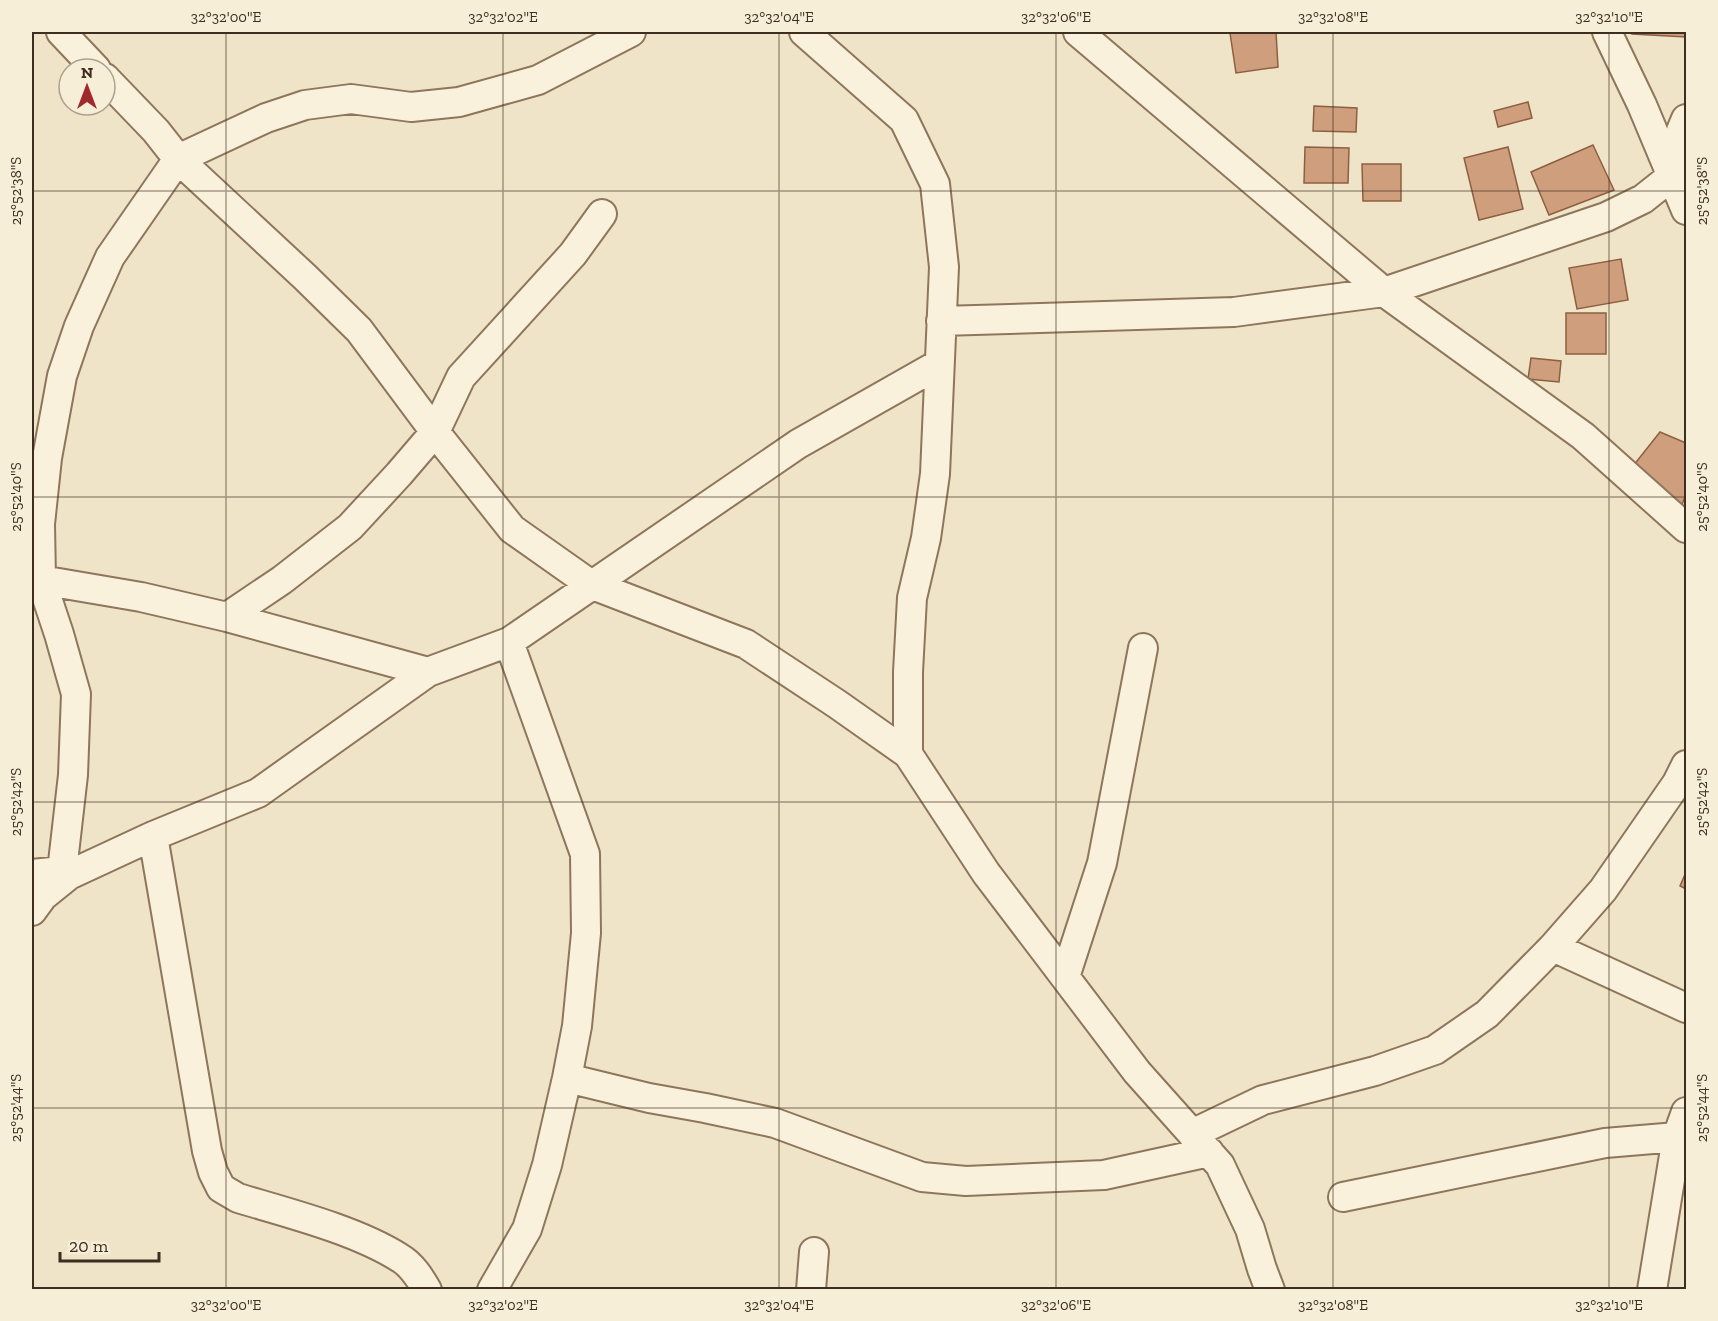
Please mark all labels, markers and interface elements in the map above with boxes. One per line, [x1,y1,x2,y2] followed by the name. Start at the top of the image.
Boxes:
[191,8,261,26] text: 32°32'00"E
[468,8,538,26] text: 32°32'02"E
[744,8,814,26] text: 32°32'04"E
[1021,8,1091,26] text: 32°32'06"E
[1298,8,1368,26] text: 32°32'08"E
[1575,8,1643,26] text: 32°32'10"E
[57,57,117,117] north arrow
[81,63,93,82] text: N
[7,157,25,225] text: 25°52'38"S
[1693,157,1711,225] text: 25°52'38"S
[7,462,25,532] text: 25°52'40"S
[1693,462,1711,532] text: 25°52'40"S
[7,768,25,836] text: 25°52'42"S
[1693,768,1711,836] text: 25°52'42"S
[7,1074,25,1142] text: 25°52'44"S
[1693,1074,1711,1142] text: 25°52'44"S
[60,1225,159,1263] scale bar
[69,1235,109,1257] text: 20 m
[191,1296,261,1314] text: 32°32'00"E
[468,1296,538,1314] text: 32°32'02"E
[744,1296,814,1314] text: 32°32'04"E
[1021,1296,1091,1314] text: 32°32'06"E
[1298,1296,1368,1314] text: 32°32'08"E
[1575,1296,1643,1314] text: 32°32'10"E

